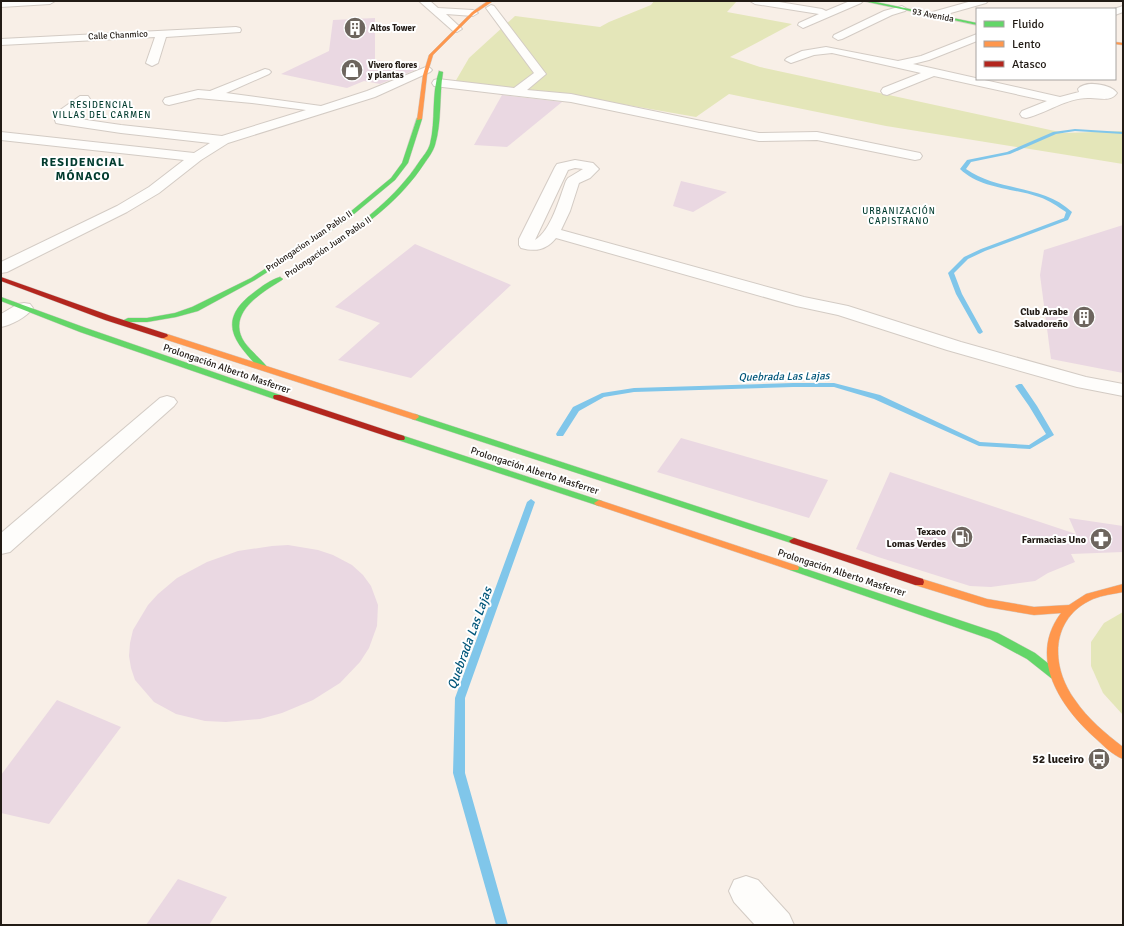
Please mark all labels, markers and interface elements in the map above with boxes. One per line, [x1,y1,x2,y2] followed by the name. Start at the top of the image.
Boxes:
[911,6,955,25] street label: 93 Avenida
[976,8,1116,80] legend
[342,15,368,41] building icon: Altos Tower
[1012,17,1044,32] text: Fluido
[370,23,416,34] place label: Altos Tower
[88,28,148,43] street label: Calle Chanmico
[1012,37,1041,52] text: Lento
[339,57,365,83] shop icon: Vivero flores y plantas
[1012,57,1047,72] text: Atasco
[367,60,417,81] place label: Vivero flores y plantas
[53,100,151,121] district label: RESIDENCIAL VILLAS DEL CARMEN
[41,155,125,184] district label: RESIDENCIAL MÓNACO
[862,204,936,227] district label: URBANIZACIÓN CAPISTRANO
[264,208,355,274] street label: Prolongacion Juan Pablo II
[283,214,374,280] street label: Prolongación Juan Pablo II
[1071,304,1097,330] building icon: Club Arabe Salvadoreño
[1014,306,1068,330] place label: Club Arabe Salvadoreño
[161,341,292,397] street label: Prolongación Alberto Masferrer
[738,369,831,384] water label: Quebrada Las Lajas
[469,445,601,497] street label: Prolongación Alberto Masferrer
[949,524,975,550] fuel station icon: Texaco Lomas Verdes
[887,526,947,550] place label: Texaco Lomas Verdes
[1088,526,1114,552] pharmacy icon: Farmacias Uno
[1022,534,1086,546] place label: Farmacias Uno
[776,547,908,599] street label: Prolongación Alberto Masferrer
[444,584,496,692] water label: Quebrada Las Lajas
[1086,746,1112,772] bus stop icon: 52 luceiro
[1032,752,1084,767] place label: 52 luceiro

